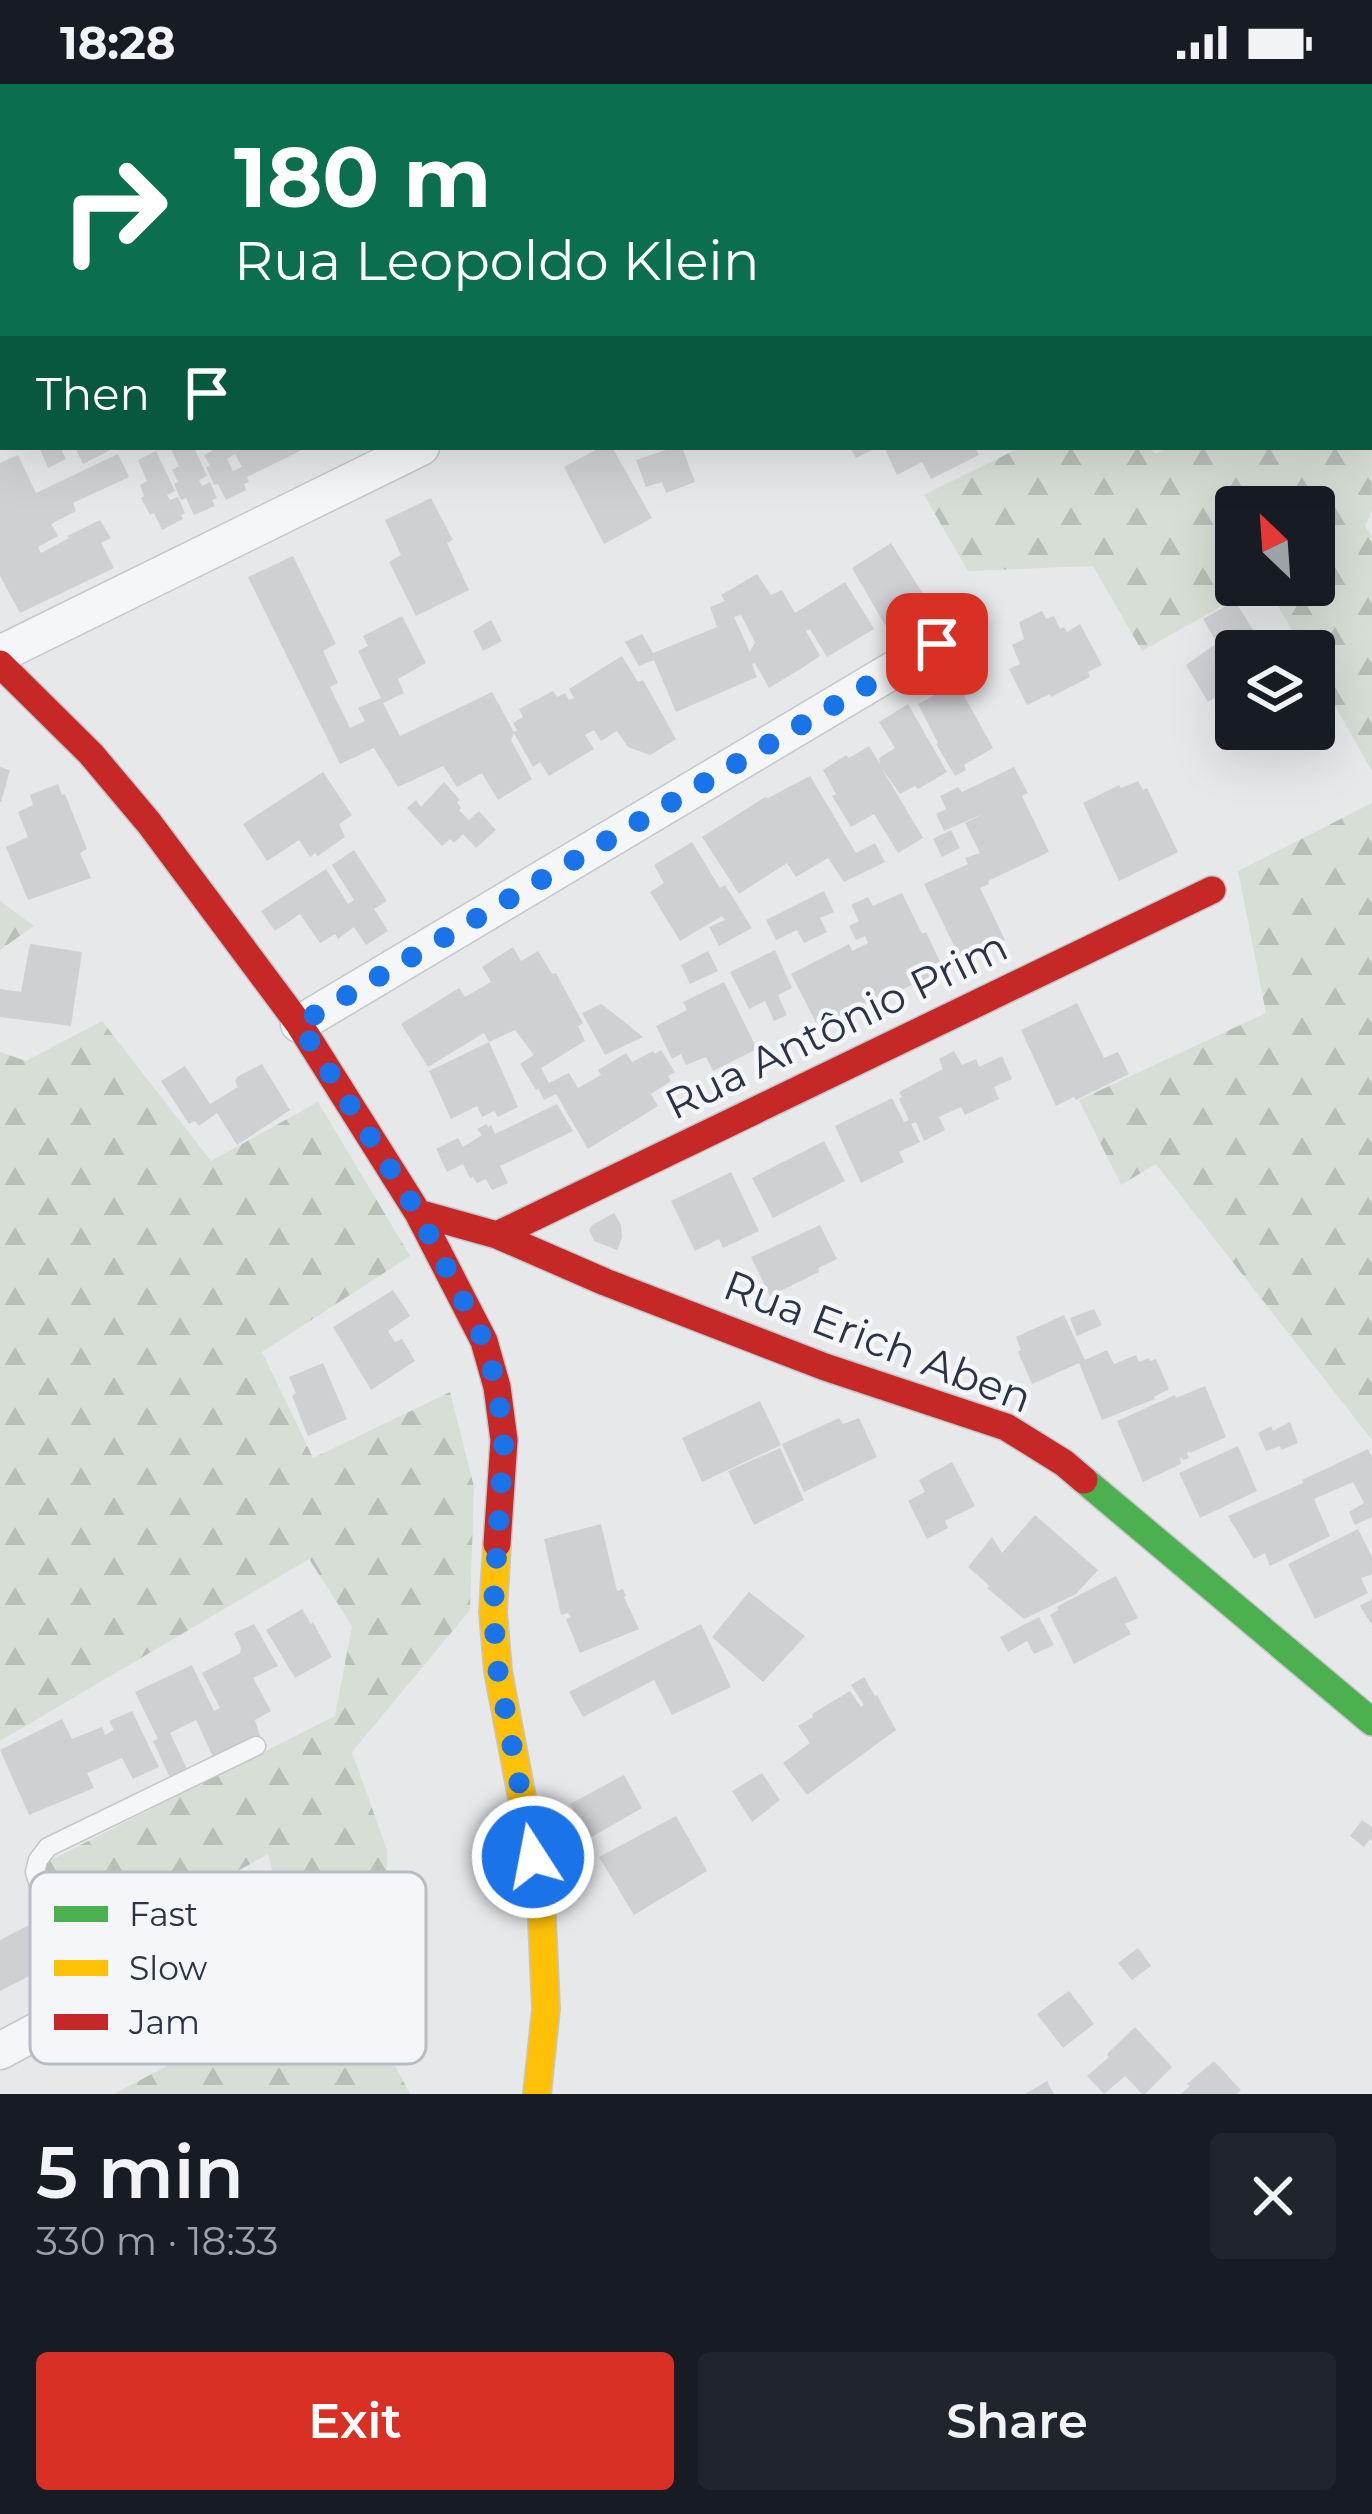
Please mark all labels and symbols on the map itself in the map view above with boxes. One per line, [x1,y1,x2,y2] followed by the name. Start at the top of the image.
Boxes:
[1215,486,1335,606] north arrow
[886,593,988,695] pin
[656,920,1016,1130] street label: Rua Antônio Prim
[717,1258,1039,1424] street label: Rua Erich Aben
[470,1794,596,1920] position arrow
[30,1872,426,2064] legend
[129,1894,198,1934] text: Fast
[129,1948,207,1988] text: Slow
[128,2002,200,2042] text: Jam

